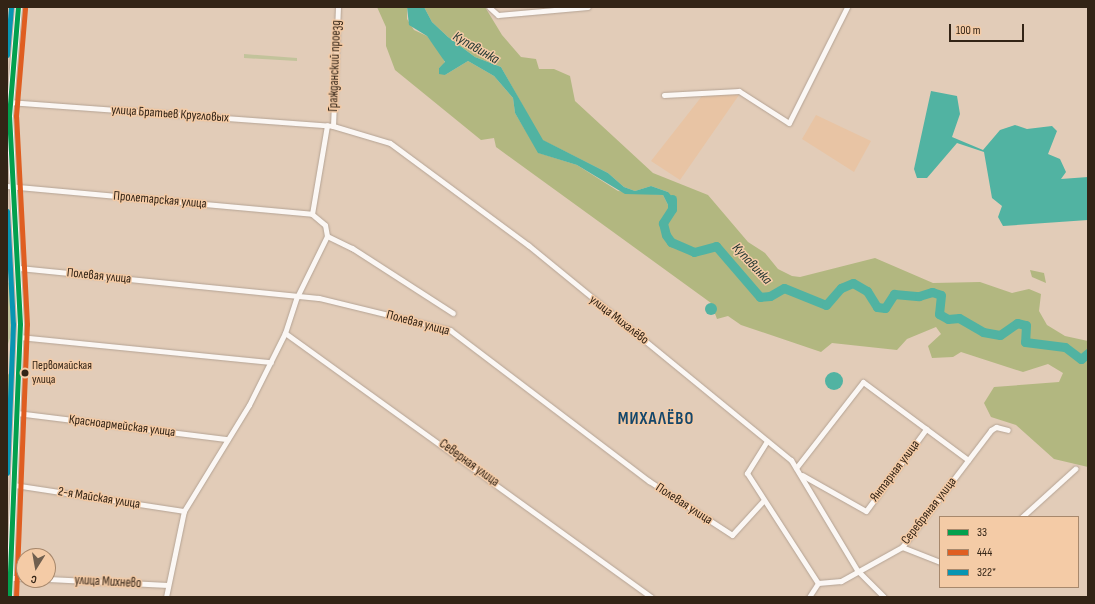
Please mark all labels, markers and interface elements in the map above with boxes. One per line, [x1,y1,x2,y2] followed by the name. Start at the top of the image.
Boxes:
[951,16,1026,42] scale bar
[326,20,344,112] street label: Гражданский проезд
[956,23,981,38] text: 100 m
[450,28,502,68] water label: Купавинка
[111,102,229,126] street label: улица Братьев Кругловых
[113,188,207,212] street label: Пролетарская улица
[729,240,775,288] water label: Купавинка
[66,265,132,287] street label: Полевая улица
[586,292,652,348] street label: улица Михалёво
[385,307,451,339] street label: Полевая улица
[32,359,92,387] place label: Первомайская улица
[20,368,30,378] marker: Первомайская улица
[618,410,694,430] district label: МИХАЛЁВО
[68,412,176,440] street label: Красноармейская улица
[436,436,502,490] street label: Северная улица
[867,437,923,505] street label: Янтарная улица
[898,474,960,548] street label: Серебряная улица
[653,480,715,528] street label: Полевая улица
[57,484,141,512] street label: 2-я Майская улица
[939,516,1079,588] legend
[977,525,987,540] text: 33
[977,545,992,560] text: 444
[16,548,56,588] north arrow
[977,565,996,580] text: 322*
[30,572,38,586] text: С
[74,572,142,592] street label: улица Михнево

